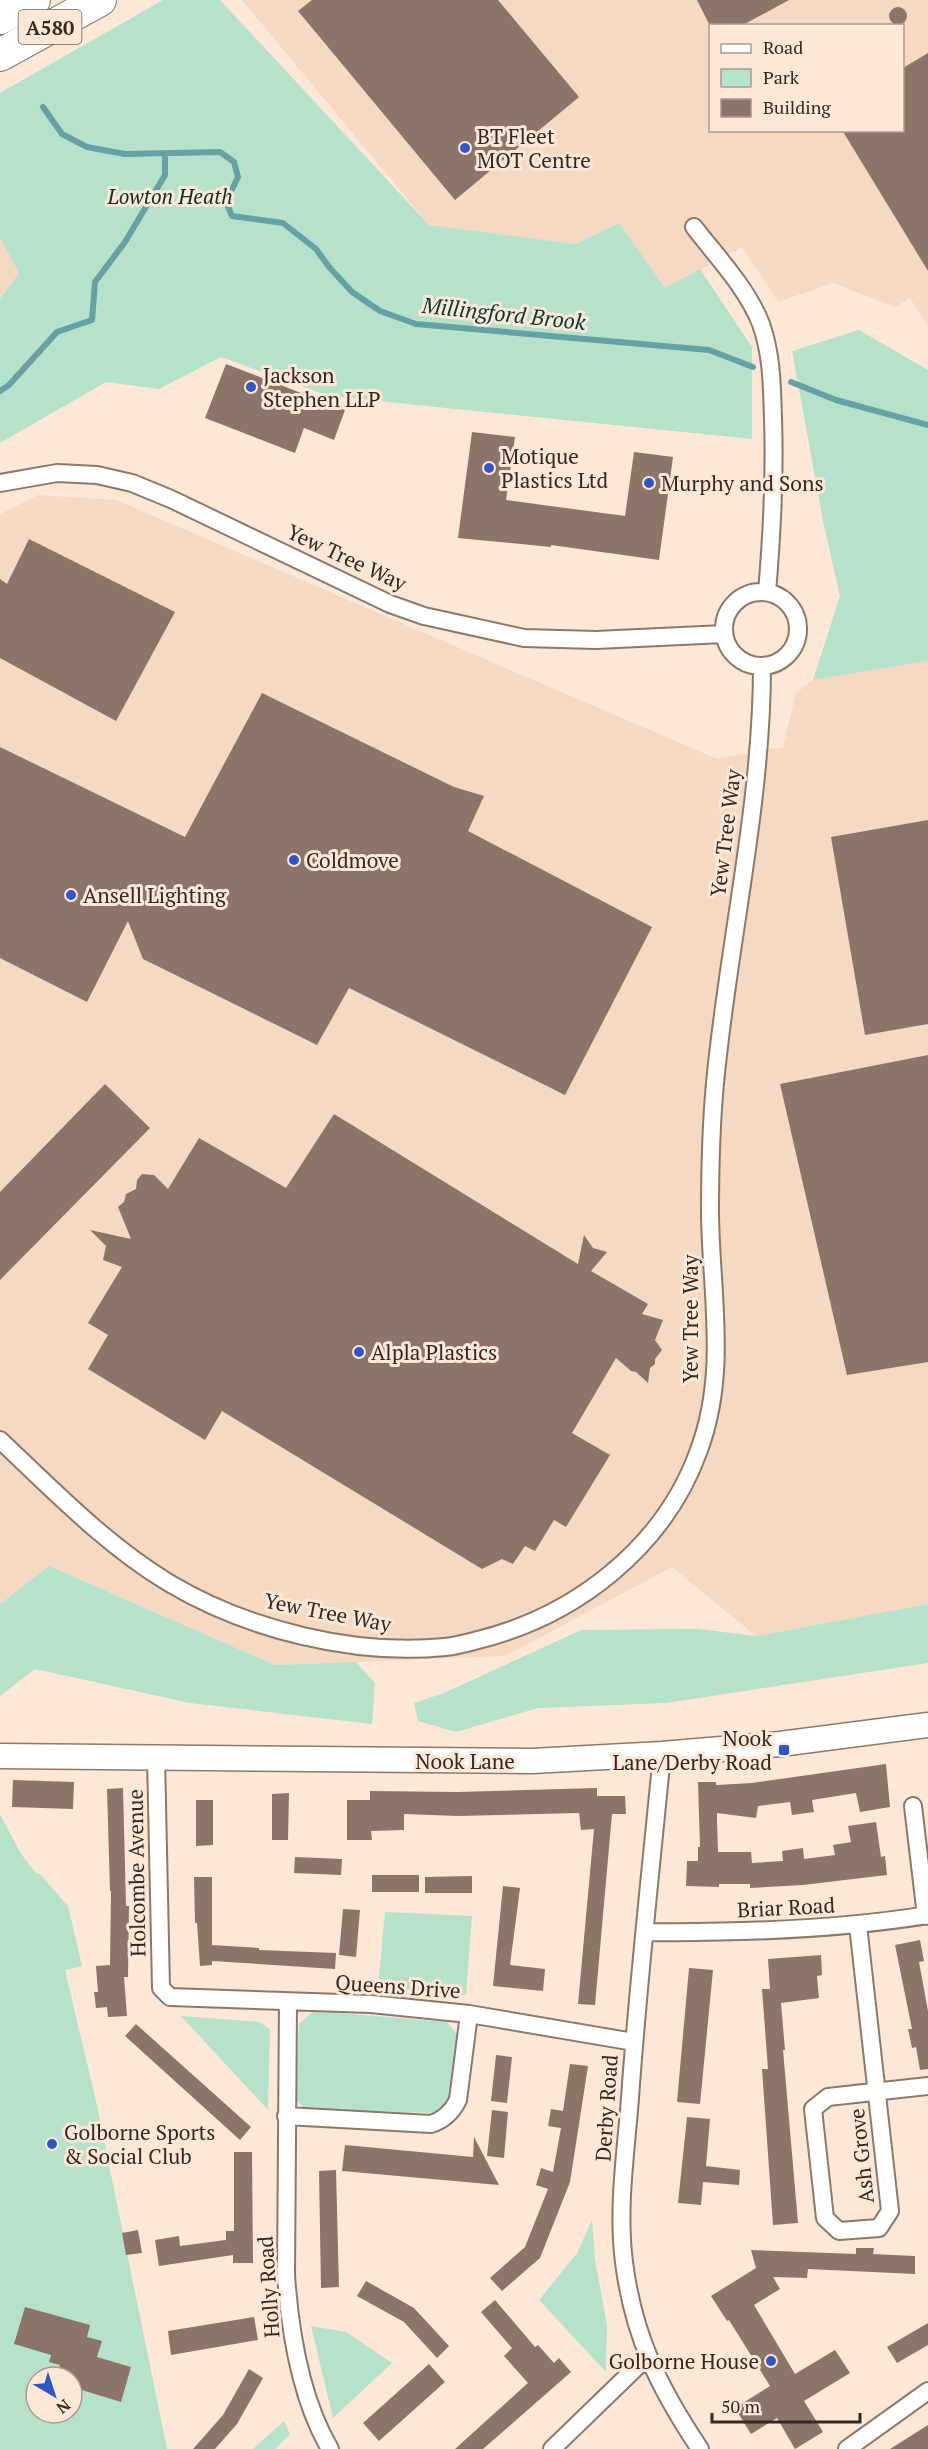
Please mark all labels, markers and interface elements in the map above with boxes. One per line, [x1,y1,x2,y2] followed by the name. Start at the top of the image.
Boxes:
[19,10,82,44] road number: A580
[709,24,904,132] legend
[763,35,803,59] text: Road
[763,65,800,89] text: Park
[763,95,831,119] text: Building
[477,122,591,174] place label: BT Fleet MOT Centre
[458,141,472,155] marker: BT Fleet MOT Centre
[106,182,233,210] park label: Lowton Heath
[420,290,588,336] water label: Millingford Brook
[263,361,381,413] place label: Jackson Stephen LLP
[244,380,258,394] marker: Jackson Stephen LLP
[501,442,608,494] place label: Motique Plastics Ltd
[482,461,496,475] marker: Motique Plastics Ltd
[661,469,824,497] place label: Murphy and Sons
[642,476,656,490] marker: Murphy and Sons
[283,517,412,597] street label: Yew Tree Way
[703,767,747,899] street label: Yew Tree Way
[306,846,399,874] place label: Coldmove
[287,853,301,867] marker: Coldmove
[83,881,227,909] place label: Ansell Lighting
[64,888,78,902] marker: Ansell Lighting
[676,1254,704,1383] street label: Yew Tree Way
[371,1338,497,1366] place label: Alpla Plastics
[352,1345,366,1359] marker: Alpla Plastics
[262,1586,394,1638] street label: Yew Tree Way
[612,1724,772,1776] place label: Nook Lane/Derby Road
[777,1743,791,1757] marker: Nook Lane/Derby Road
[415,1747,515,1775] street label: Nook Lane
[121,1789,151,1957] street label: Holcombe Avenue
[736,1890,836,1924] street label: Briar Road
[334,1968,462,2004] street label: Queens Drive
[588,2053,624,2162] street label: Derby Road
[842,2107,880,2205] street label: Ash Grove
[64,2118,215,2170] place label: Golborne Sports & Social Club
[45,2137,59,2151] marker: Golborne Sports & Social Club
[250,2235,286,2339] street label: Holly Road
[609,2347,759,2375] place label: Golborne House
[764,2354,778,2368] marker: Golborne House
[24,2365,84,2425] north arrow
[712,2386,860,2424] scale bar
[52,2394,75,2419] text: N
[721,2394,761,2418] text: 50 m

